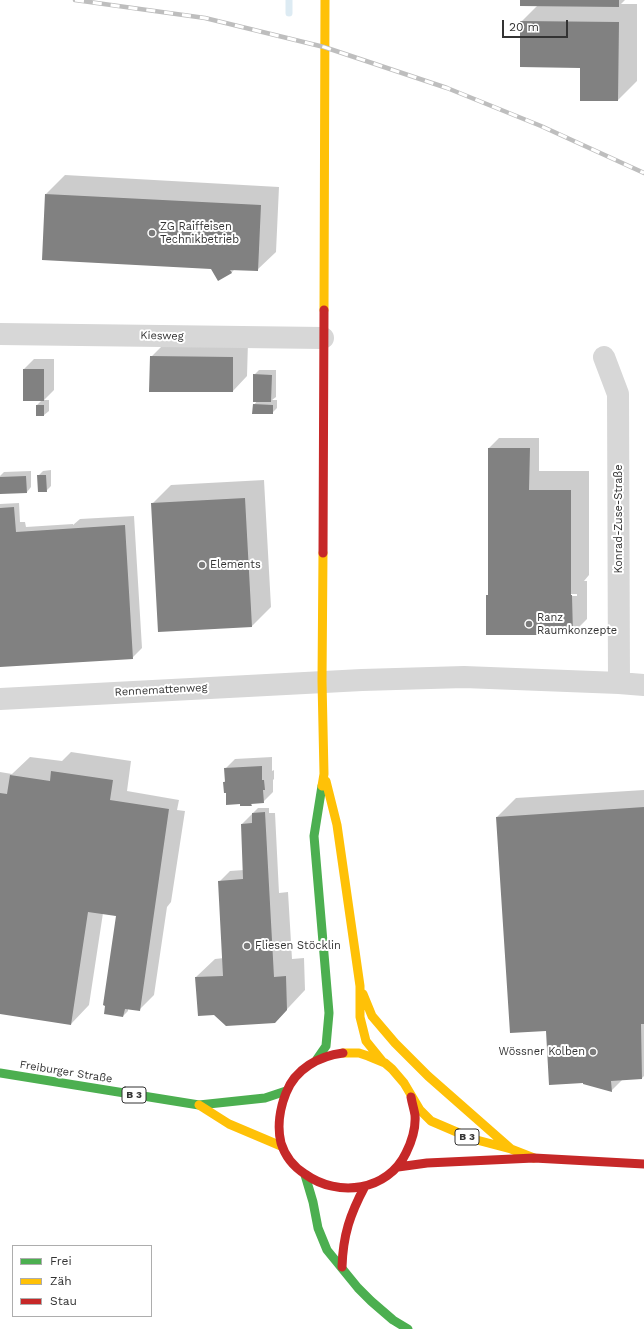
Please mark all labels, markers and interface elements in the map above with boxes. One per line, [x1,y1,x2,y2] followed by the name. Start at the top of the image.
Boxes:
[504,12,570,38] scale bar
[509,20,539,34] text: 20 m
[160,220,239,246] place label: ZG Raiffeisen Technikbetrieb
[147,228,157,238] marker: ZG Raiffeisen Technikbetrieb
[140,329,184,343] street label: Kiesweg
[612,465,626,573] street label: Konrad-Zuse-Straße
[210,558,261,572] place label: Elements
[197,560,207,570] marker: Elements
[537,611,617,637] place label: Ranz Raumkonzepte
[524,619,534,629] marker: Ranz Raumkonzepte
[114,681,208,699] street label: Rennemattenweg
[255,939,341,953] place label: Fliesen Stöcklin
[242,941,252,951] marker: Fliesen Stöcklin
[498,1045,585,1059] place label: Wössner Kolben
[588,1047,598,1057] marker: Wössner Kolben
[19,1058,113,1086] street label: Freiburger Straße
[122,1087,146,1103] road number: B 3
[455,1129,479,1145] road number: B 3
[12,1245,152,1317] legend
[50,1254,72,1268] text: Frei
[50,1274,72,1288] text: Zäh
[50,1294,77,1308] text: Stau

